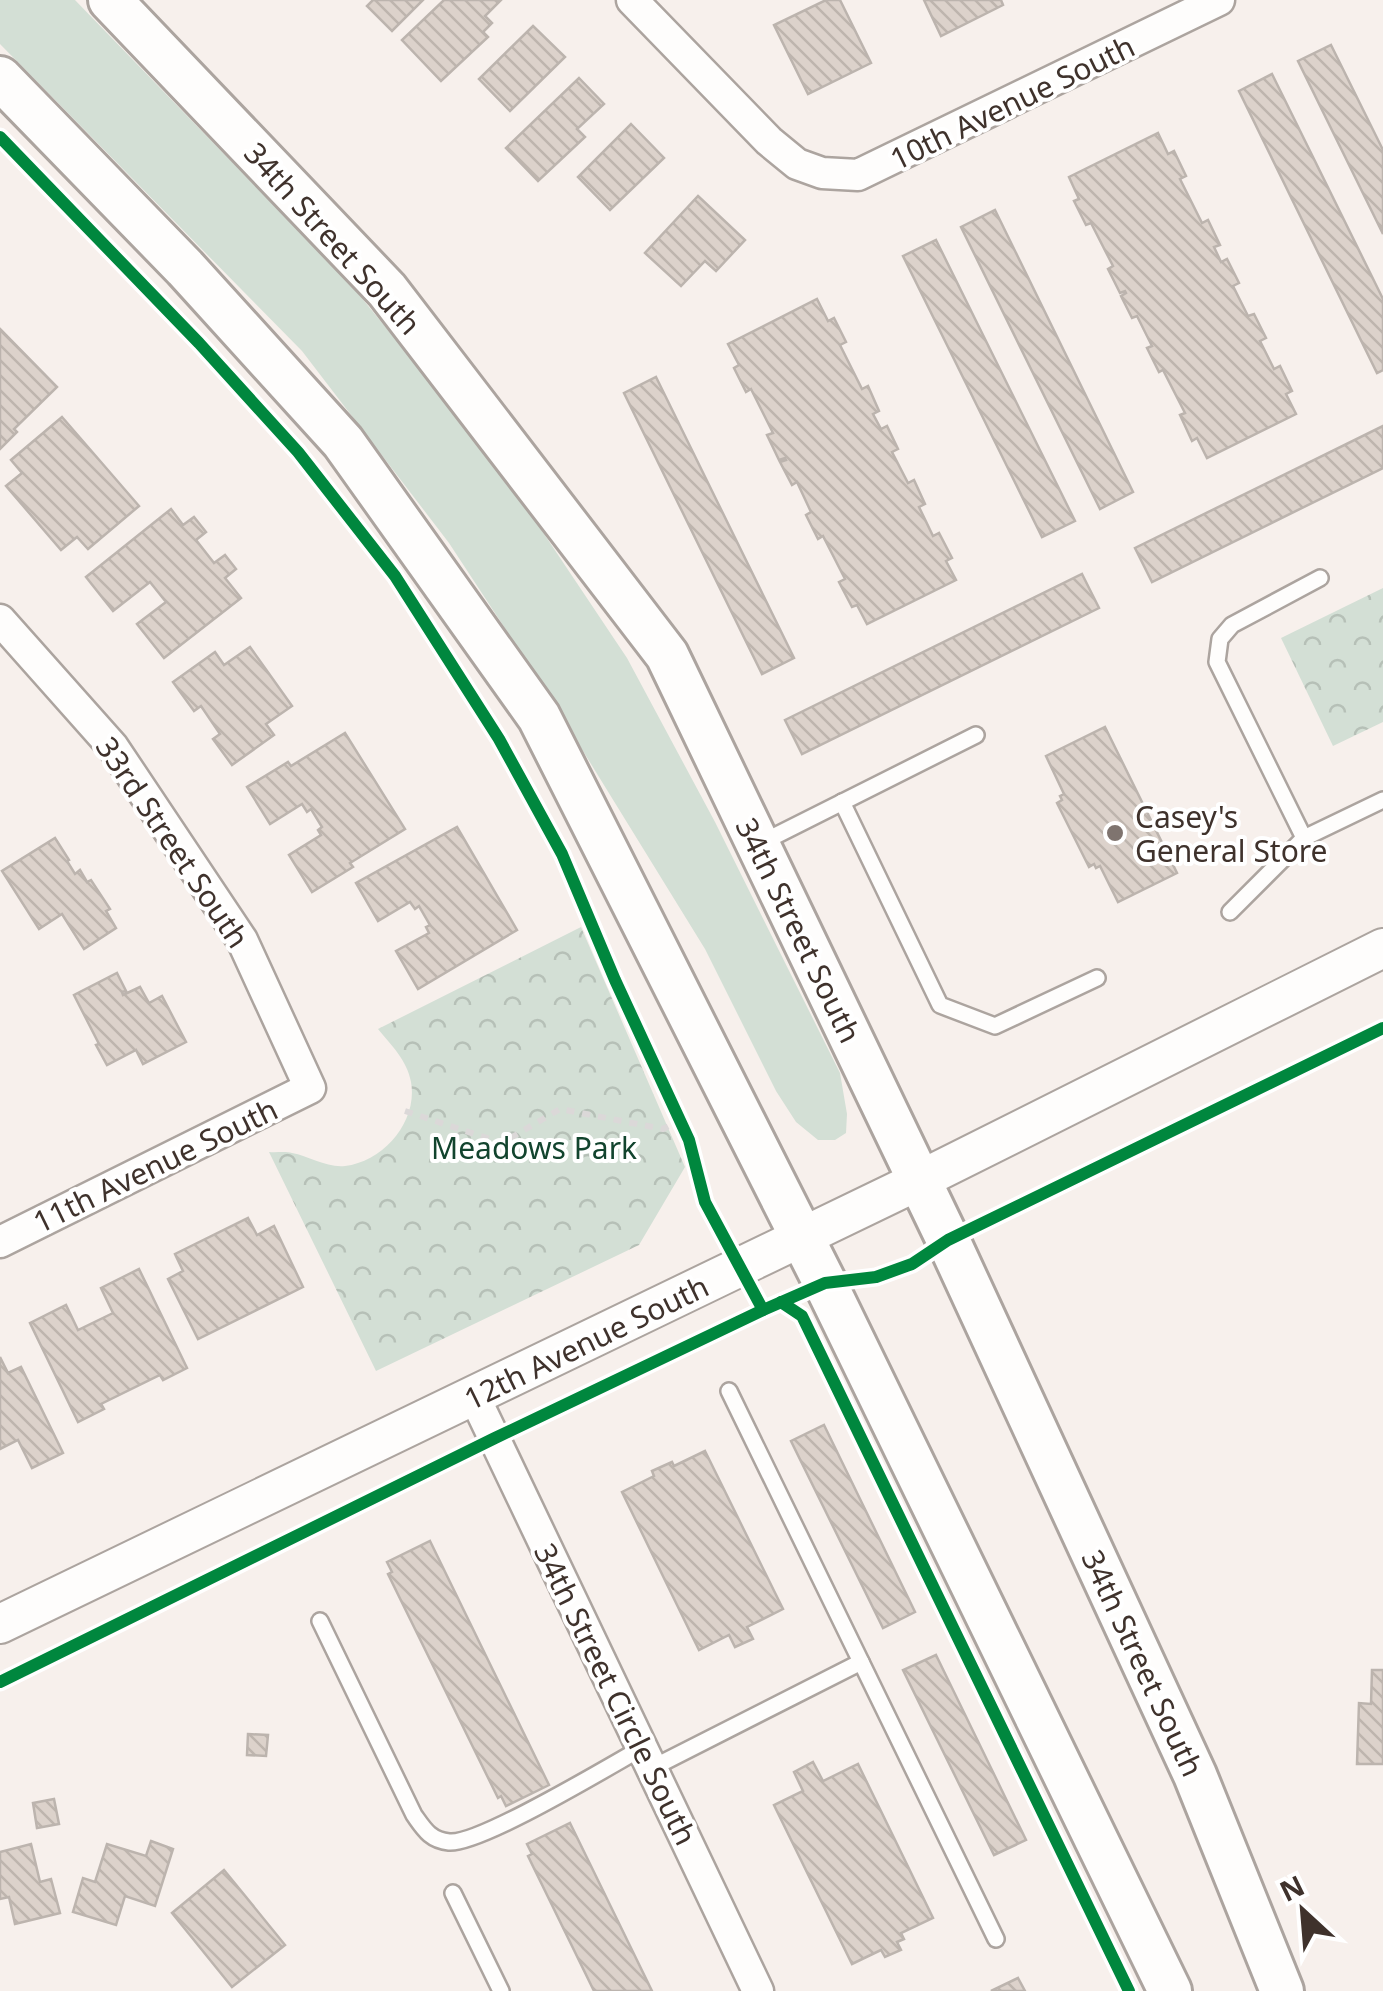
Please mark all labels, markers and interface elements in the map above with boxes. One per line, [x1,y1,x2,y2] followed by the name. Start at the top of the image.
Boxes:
[883,25,1141,179] street label: 10th Avenue South
[236,133,430,343] street label: 34th Street South
[87,728,259,956] street label: 33rd Street South
[1135,796,1328,871] place label: Casey's General Store
[727,811,871,1049] street label: 34th Street South
[1104,822,1126,844] marker: Casey's General Store
[26,1088,284,1242] street label: 11th Avenue South
[431,1127,637,1168] park label: Meadows Park
[457,1265,715,1419] street label: 12th Avenue South
[525,1536,707,1852] street label: 34th Street Circle South
[1073,1543,1213,1783] street label: 34th Street South
[1253,1861,1353,1961] north arrow
[1273,1866,1310,1910] text: N

